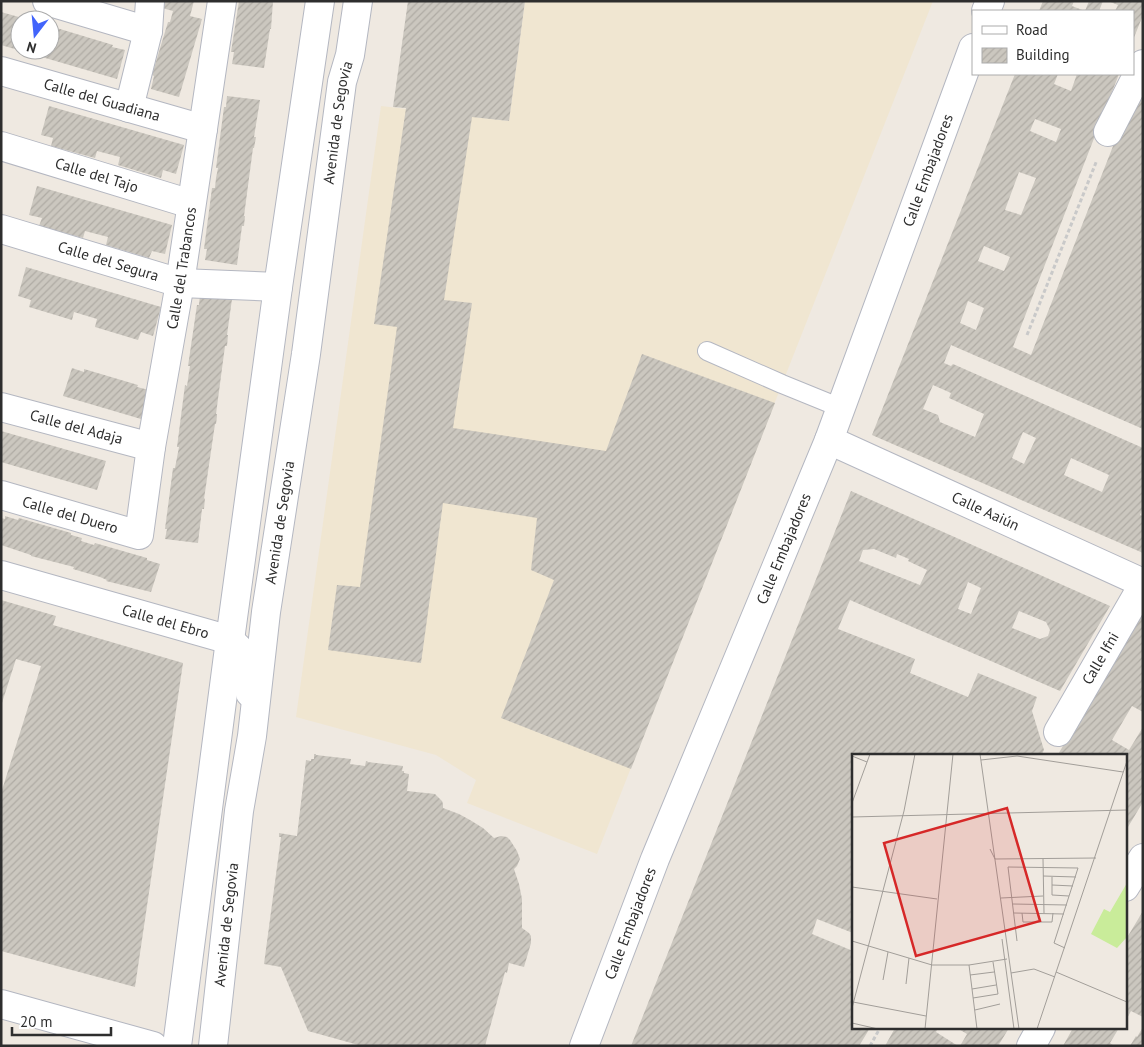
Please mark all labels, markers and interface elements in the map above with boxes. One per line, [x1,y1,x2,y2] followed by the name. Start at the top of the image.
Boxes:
[10,10,60,60] north arrow
[972,10,1134,75] legend
[1016,20,1048,39] text: Road
[25,38,38,57] text: N
[1016,45,1070,64] text: Building
[319,59,357,185] street label: Avenida de Segovia
[42,74,162,125] street label: Calle del Guadiana
[898,111,957,229] street label: Calle Embajadores
[53,153,141,196] street label: Calle del Tajo
[162,206,200,331] street label: Calle del Trabancos
[56,237,161,285] street label: Calle del Segura
[28,405,125,448] street label: Calle del Adaja
[260,459,298,585] street label: Avenida de Segovia
[949,487,1023,534] street label: Calle Aaiún
[752,490,815,607] street label: Calle Embajadores
[20,492,120,537] street label: Calle del Duero
[120,600,211,643] street label: Calle del Ebro
[1077,628,1123,688] street label: Calle Ifni
[852,754,1126,1030] inset map
[210,862,242,988] street label: Avenida de Segovia
[600,865,660,982] street label: Calle Embajadores
[12,1004,111,1036] scale bar
[20,1012,53,1031] text: 20 m

